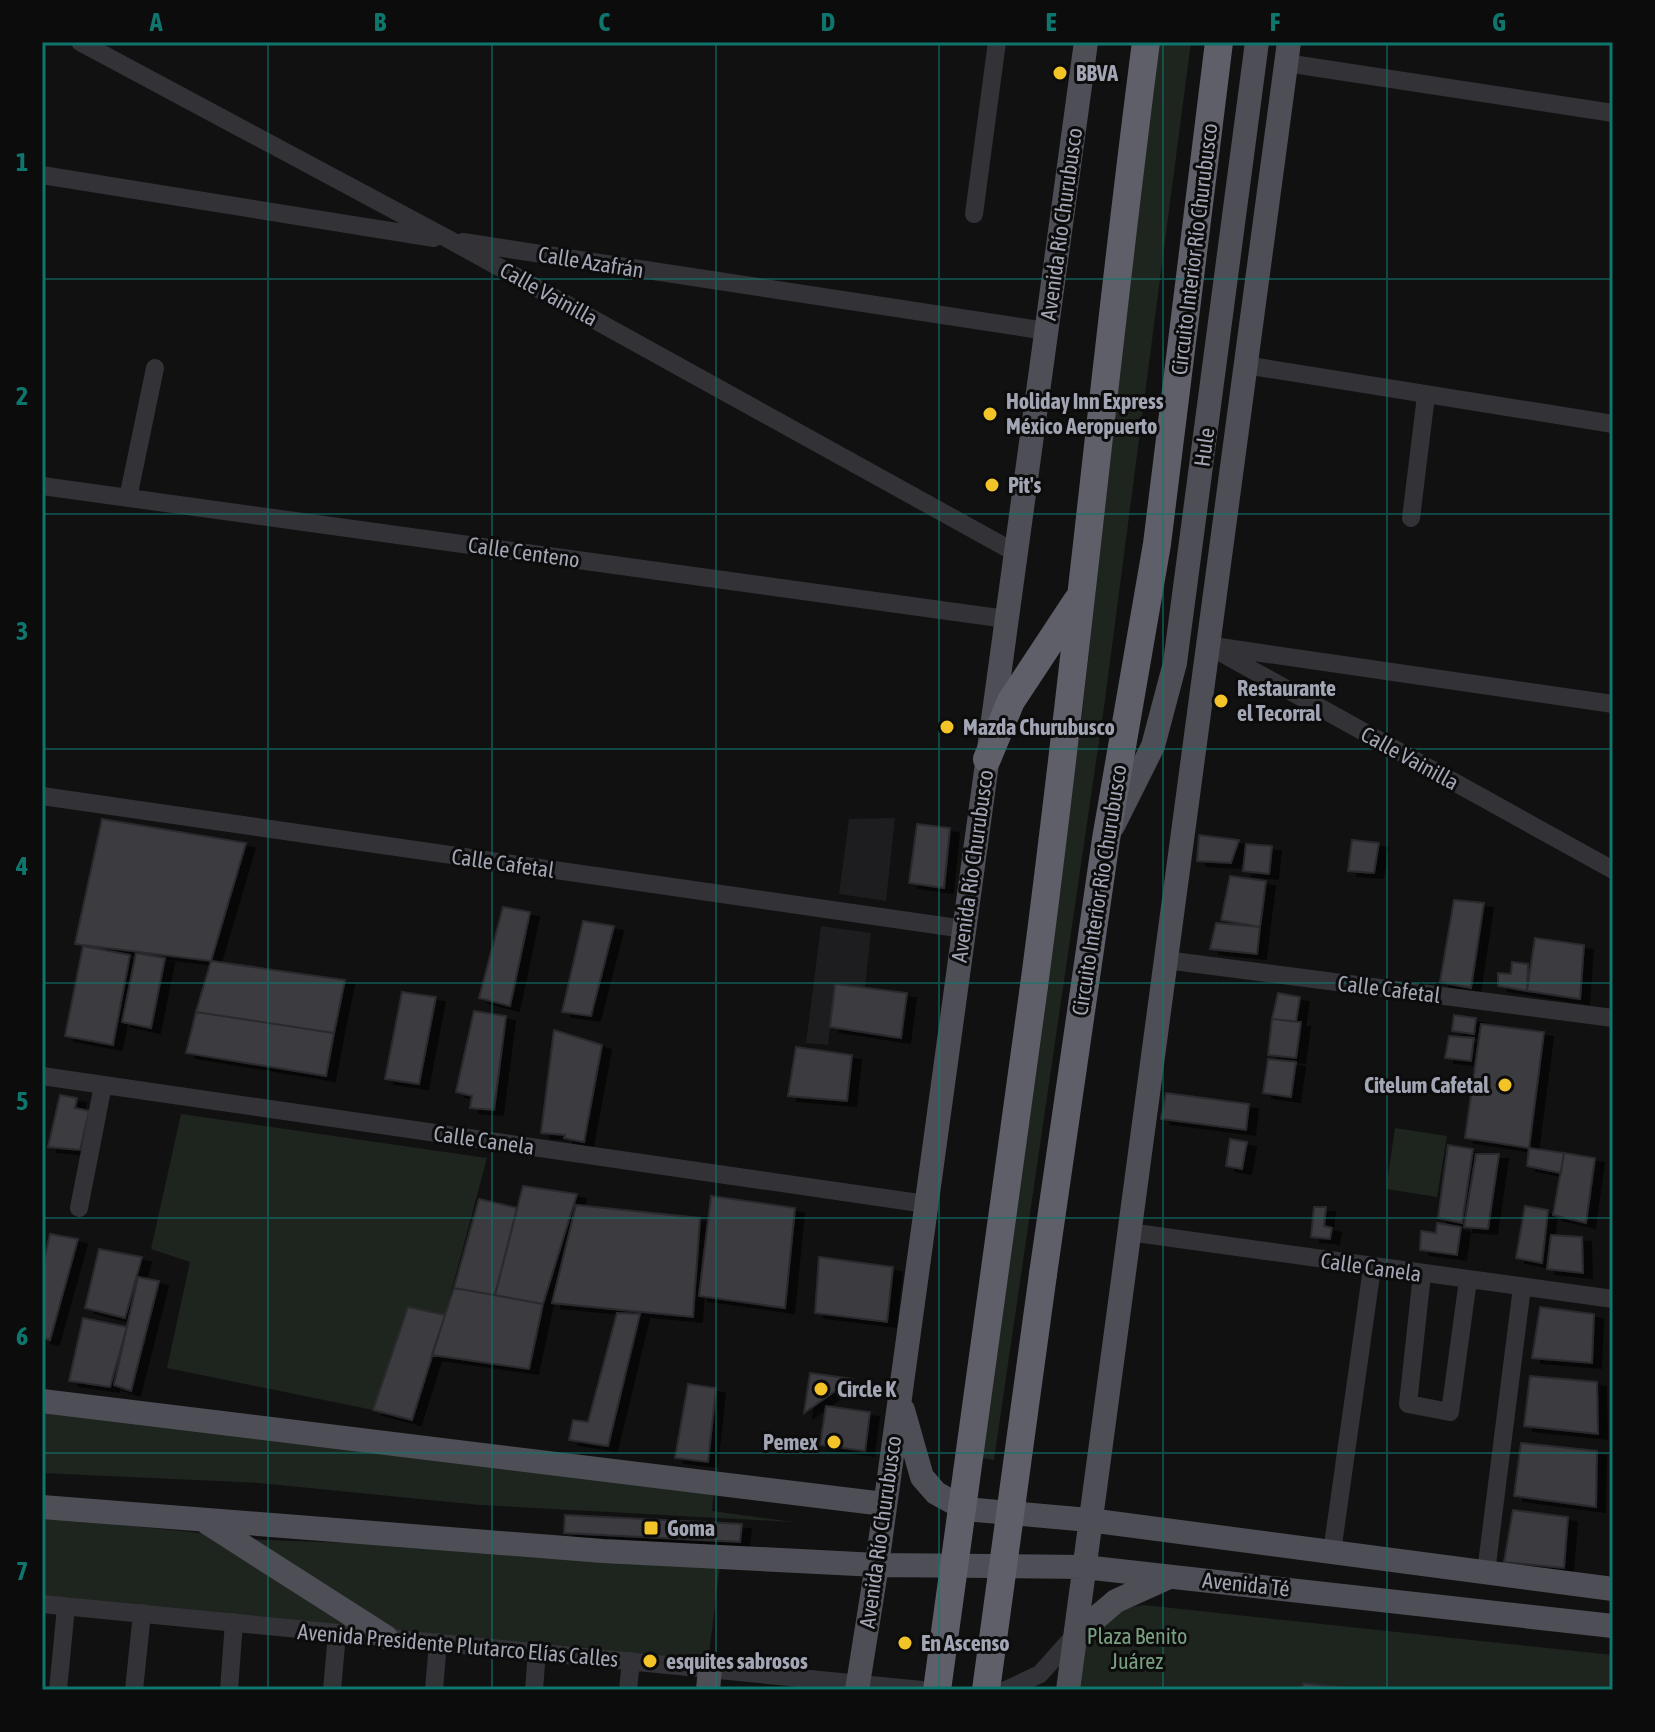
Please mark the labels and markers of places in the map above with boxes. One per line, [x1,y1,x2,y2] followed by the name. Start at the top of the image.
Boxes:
[1076,60,1118,86] place label: BBVA
[1051,64,1069,82] marker: BBVA
[1006,388,1164,439] place label: Holiday Inn Express México Aeropuerto
[981,405,999,423] marker: Holiday Inn Express México Aeropuerto
[1008,472,1042,498] place label: Pit's
[983,476,1001,494] marker: Pit's
[1237,675,1336,726] place label: Restaurante el Tecorral
[1212,692,1230,710] marker: Restaurante el Tecorral
[963,714,1115,740] place label: Mazda Churubusco
[938,718,956,736] marker: Mazda Churubusco
[1364,1072,1490,1098] place label: Citelum Cafetal
[1496,1076,1514,1094] marker: Citelum Cafetal
[837,1376,896,1402] place label: Circle K
[812,1380,830,1398] marker: Circle K
[763,1429,818,1455] place label: Pemex
[825,1433,843,1451] marker: Pemex
[667,1515,715,1541] place label: Goma
[642,1519,660,1537] marker: Goma
[921,1630,1010,1656] place label: En Ascenso
[896,1634,914,1652] marker: En Ascenso
[666,1648,808,1674] place label: esquites sabrosos
[641,1652,659,1670] marker: esquites sabrosos

